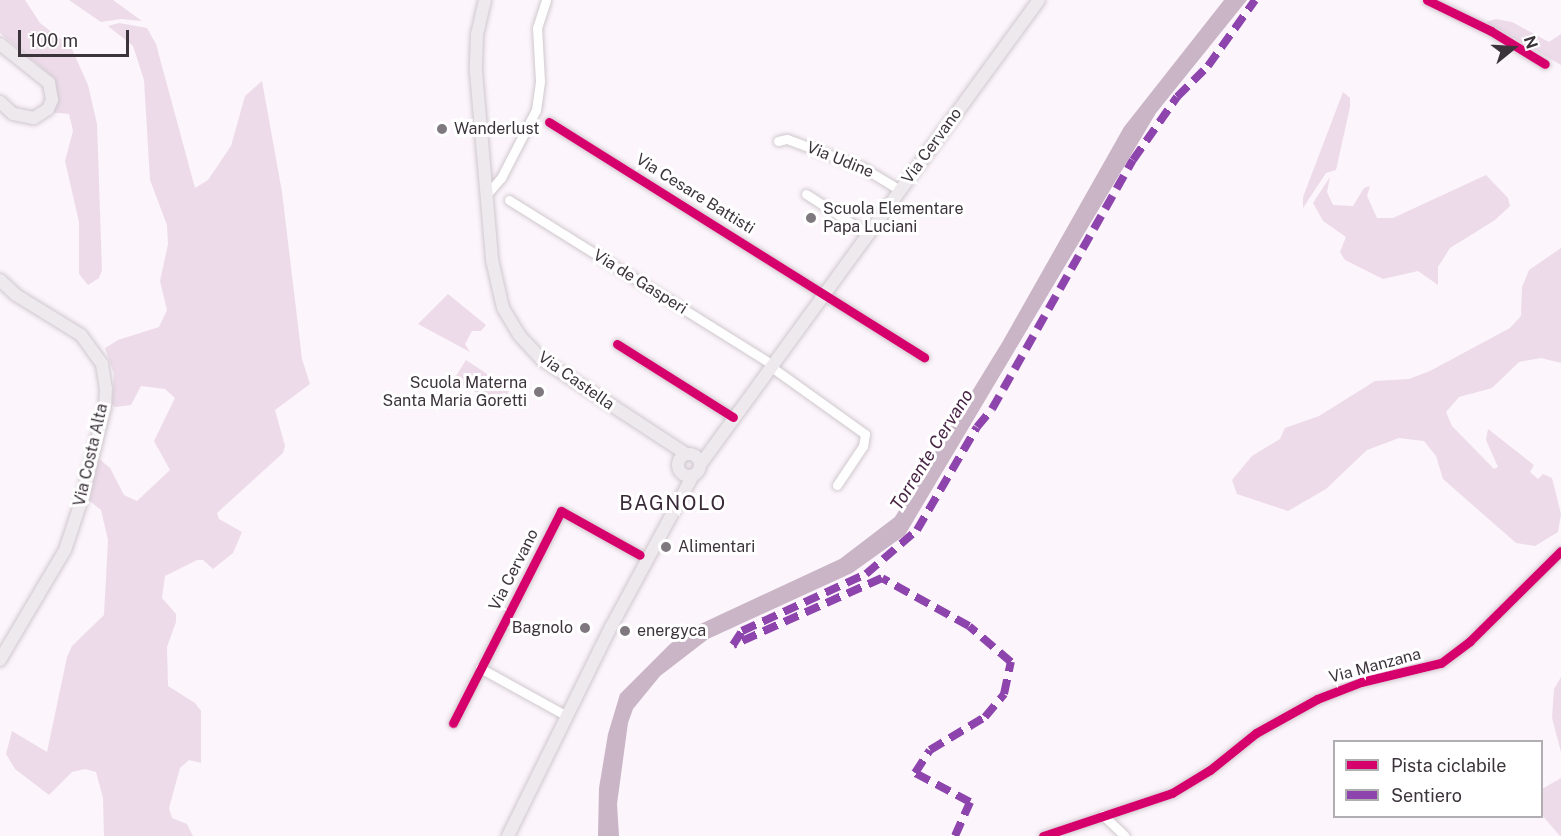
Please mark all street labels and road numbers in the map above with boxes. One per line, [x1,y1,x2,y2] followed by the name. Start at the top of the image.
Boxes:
[898,104,966,188] street label: Via Cervano
[804,138,876,182] street label: Via Udine
[632,150,758,238] street label: Via Cesare Battisti
[589,245,691,319] street label: Via de Gasperi
[534,348,618,414] street label: Via Castella
[70,402,112,508] street label: Via Costa Alta
[485,526,543,614] street label: Via Cervano
[1327,645,1423,687] street label: Via Manzana

